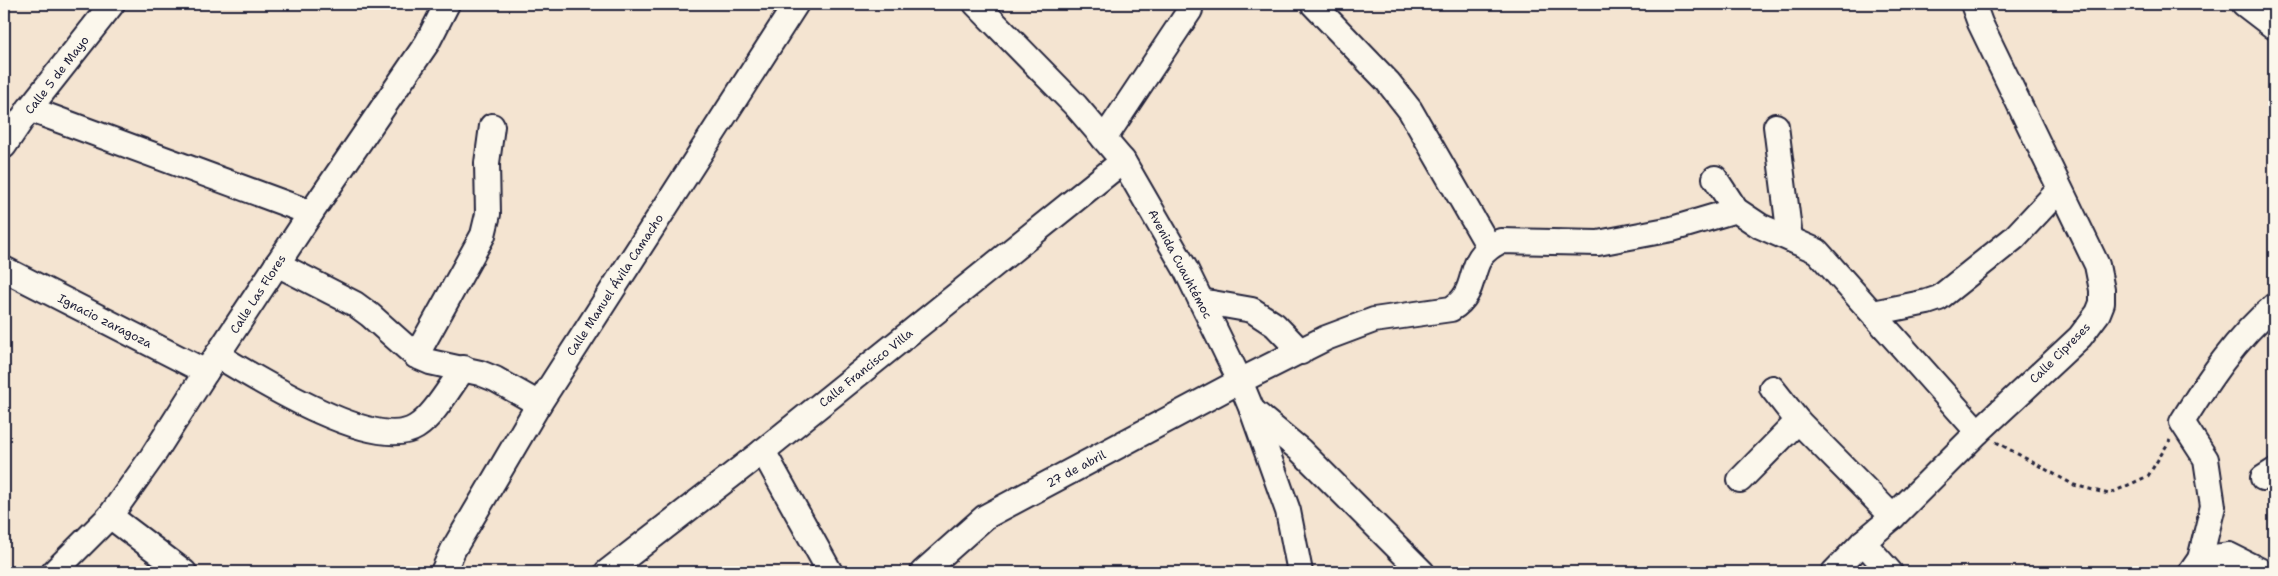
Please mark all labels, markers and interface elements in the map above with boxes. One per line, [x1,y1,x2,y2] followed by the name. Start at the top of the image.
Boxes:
[21,33,93,117] street label: Calle 5 de Mayo
[1144,207,1216,321] street label: Avenida Cuauhtémoc
[563,211,667,359] street label: Calle Manuel Ávila Camacho
[226,251,290,337] street label: Calle Las Flores
[55,290,155,352] street label: Ignacio zaragoza
[2026,319,2094,387] street label: Calle Cipreses
[816,325,917,411] street label: Calle Francisco Villa
[1044,446,1109,491] street label: 27 de abril

